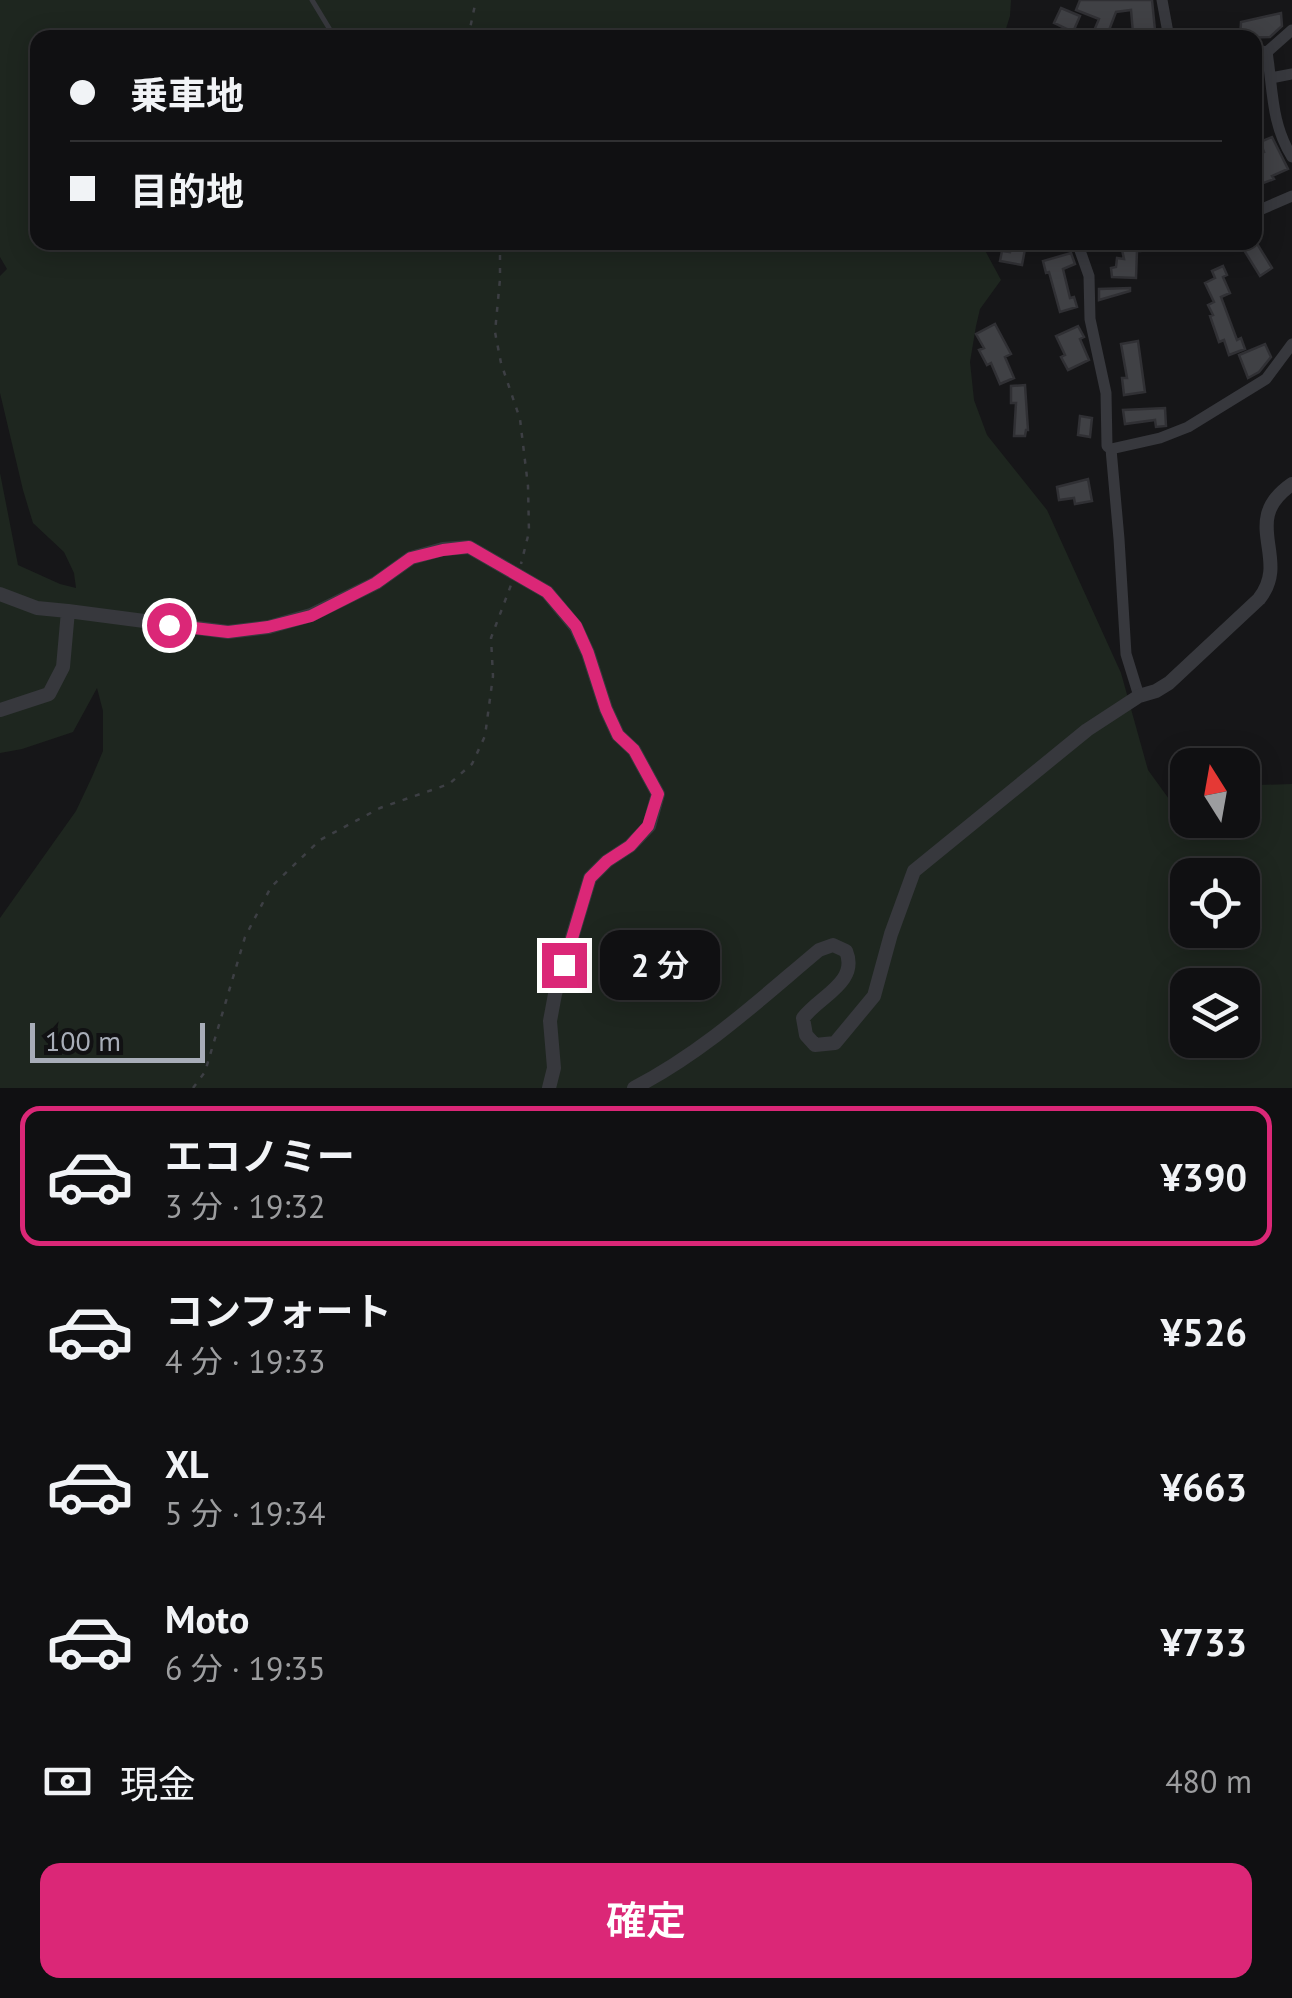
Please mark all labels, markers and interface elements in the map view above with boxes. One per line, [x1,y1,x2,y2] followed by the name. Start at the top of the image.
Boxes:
[130,70,244,119] text: 乗車地
[130,166,244,215] text: 目的地
[147,603,192,648] route start
[1170,748,1260,838] north arrow
[1170,748,1260,1058] map controls
[1170,858,1260,948] button: locate
[599,930,719,1000] callout: 2 分
[542,943,587,988] route end
[631,944,689,986] text: 2 分
[1170,968,1260,1058] button: layers
[30,1018,205,1062] scale bar
[45,1022,121,1059] text: 100 m
[45,1131,135,1221] icon: car
[165,1131,355,1180] text: エコノミー
[1161,1152,1247,1201] text: ¥390
[165,1185,325,1227] text: 3 分 · 19:32
[45,1286,135,1376] icon: car
[165,1286,392,1335] text: コンフォート
[1161,1307,1247,1356] text: ¥526
[165,1340,325,1382] text: 4 分 · 19:33
[165,1439,209,1488] text: XL
[45,1441,135,1531] icon: car
[1161,1462,1247,1511] text: ¥663
[165,1492,325,1534] text: 5 分 · 19:34
[165,1594,249,1643] text: Moto
[45,1596,135,1686] icon: car
[1161,1617,1247,1666] text: ¥733
[165,1647,325,1689] text: 6 分 · 19:35
[40,1754,95,1809] icon: cash
[120,1759,196,1808] text: 現金
[1165,1760,1252,1802] text: 480 m
[40,1863,1252,1978] button: 確定

